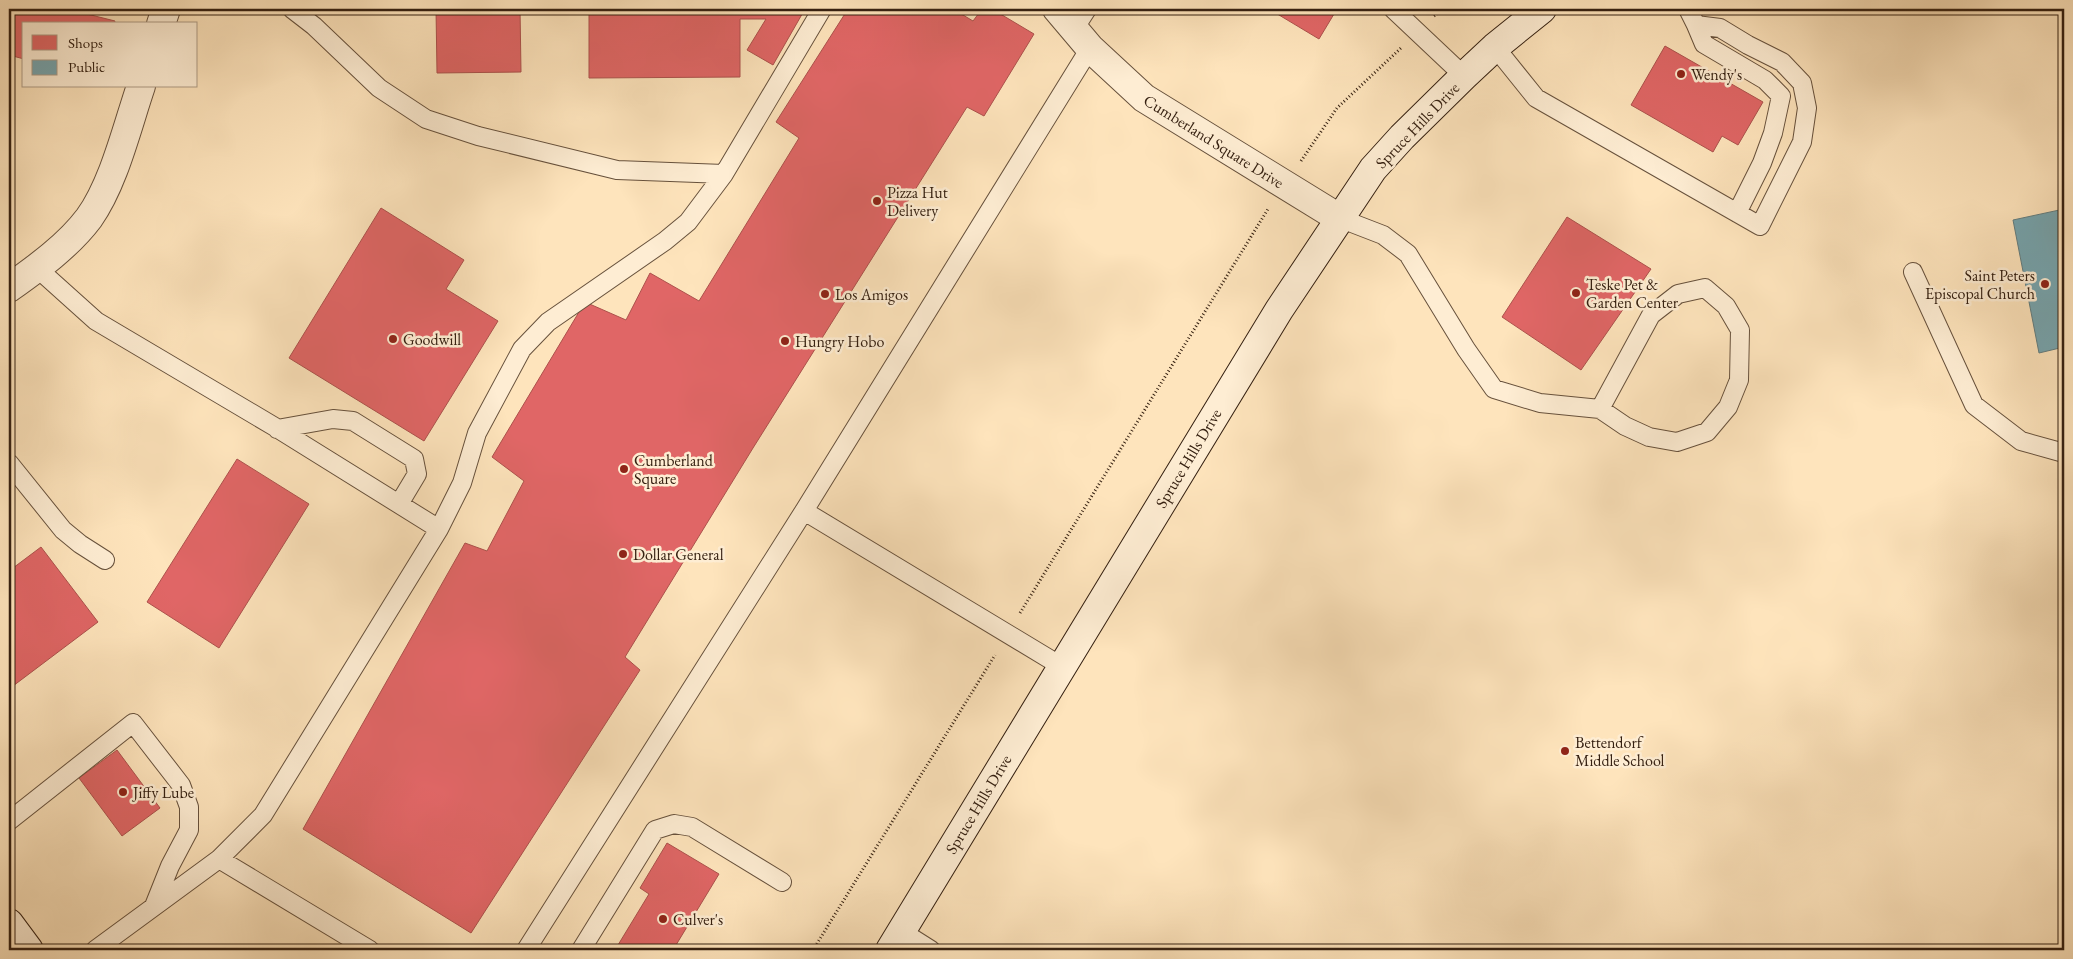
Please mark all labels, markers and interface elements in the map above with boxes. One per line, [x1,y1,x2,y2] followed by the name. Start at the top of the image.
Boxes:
[22,22,198,88] legend
[68,33,103,52] text: Shops
[68,57,105,76] text: Public
[1691,64,1742,85] place label: Wendy's
[1675,68,1687,80] marker: Wendy's
[1371,78,1464,173] street label: Spruce Hills Drive
[1140,90,1288,193] street label: Cumberland Square Drive
[887,182,948,221] place label: Pizza Hut Delivery
[871,195,883,207] marker: Pizza Hut Delivery
[1925,265,2035,304] place label: Saint Peters Episcopal Church
[1586,274,1679,313] place label: Teske Pet & Garden Center
[2039,278,2051,290] marker: Saint Peters Episcopal Church
[835,284,908,305] place label: Los Amigos
[1570,287,1582,299] marker: Teske Pet & Garden Center
[819,288,831,300] marker: Los Amigos
[403,329,461,350] place label: Goodwill
[795,331,884,352] place label: Hungry Hobo
[387,333,399,345] marker: Goodwill
[779,335,791,347] marker: Hungry Hobo
[1151,405,1226,512] street label: Spruce Hills Drive
[634,450,714,489] place label: Cumberland Square
[618,463,630,475] marker: Cumberland Square
[633,544,724,565] place label: Dollar General
[617,548,629,560] marker: Dollar General
[1575,732,1665,771] place label: Bettendorf Middle School
[1559,745,1571,757] marker: Bettendorf Middle School
[941,751,1016,858] street label: Spruce Hills Drive
[131,782,194,803] place label: Jiffy Lube
[117,786,129,798] marker: Jiffy Lube
[673,909,723,930] place label: Culver's
[657,913,669,925] marker: Culver's

